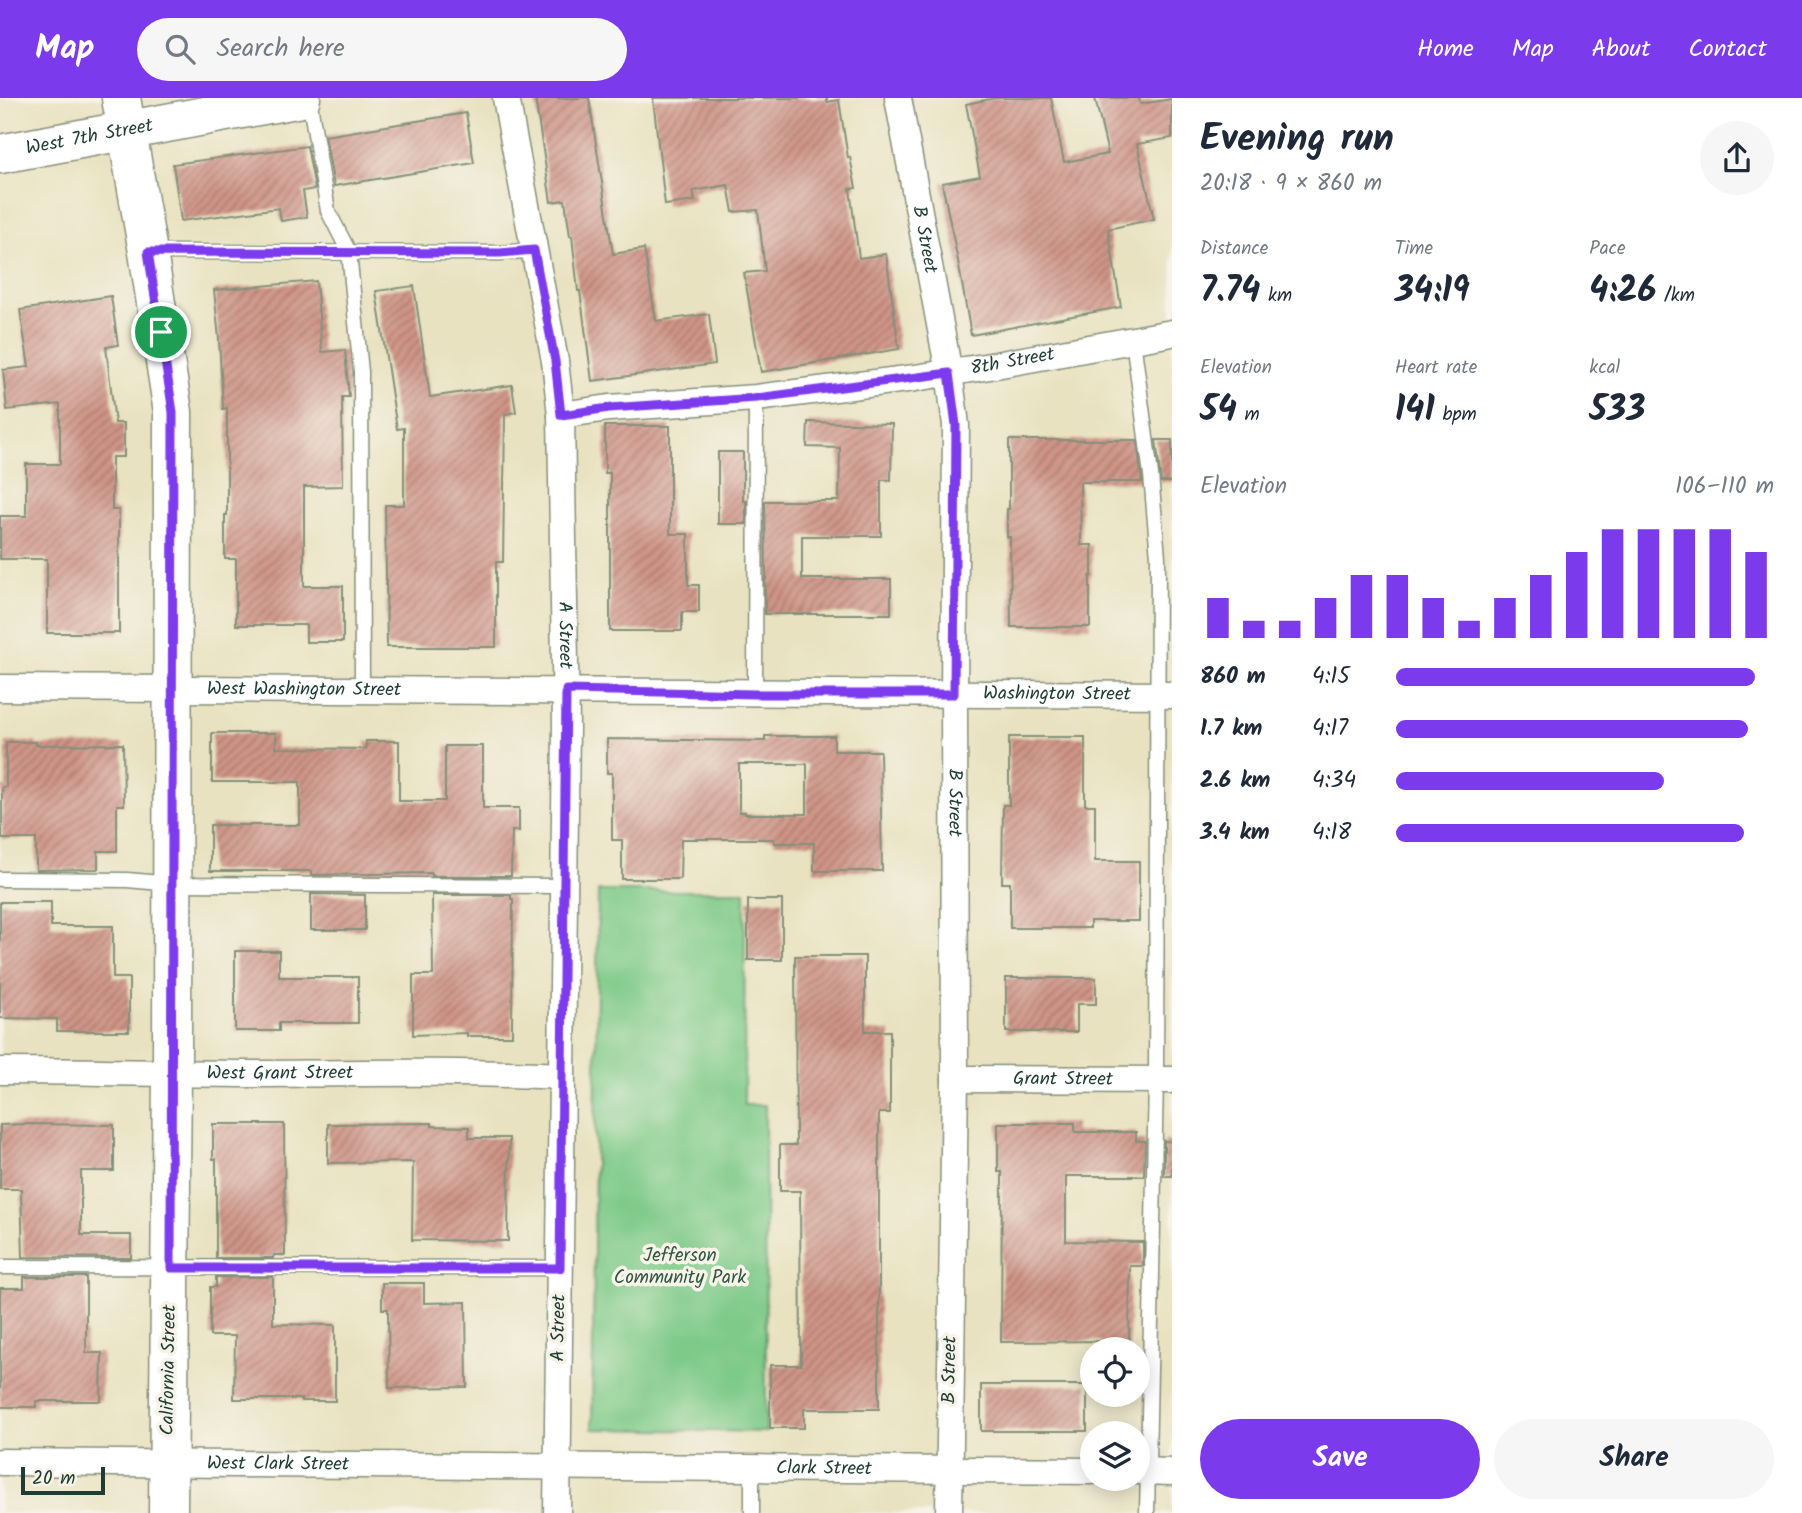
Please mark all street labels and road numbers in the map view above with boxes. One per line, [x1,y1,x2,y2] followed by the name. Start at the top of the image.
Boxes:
[23,111,156,164] street label: West 7th Street
[903,203,945,276] street label: B Street
[968,339,1058,384] street label: 8th Street
[549,601,580,670] street label: A Street
[207,674,402,705] street label: West Washington Street
[983,679,1132,710] street label: Washington Street
[939,769,969,837] street label: B Street
[206,1058,354,1089] street label: West Grant Street
[1013,1064,1114,1095] street label: Grant Street
[543,1293,575,1362] street label: A Street
[153,1304,185,1436] street label: California Street
[934,1335,966,1404] street label: B Street
[207,1449,350,1480] street label: West Clark Street
[776,1453,873,1484] street label: Clark Street

